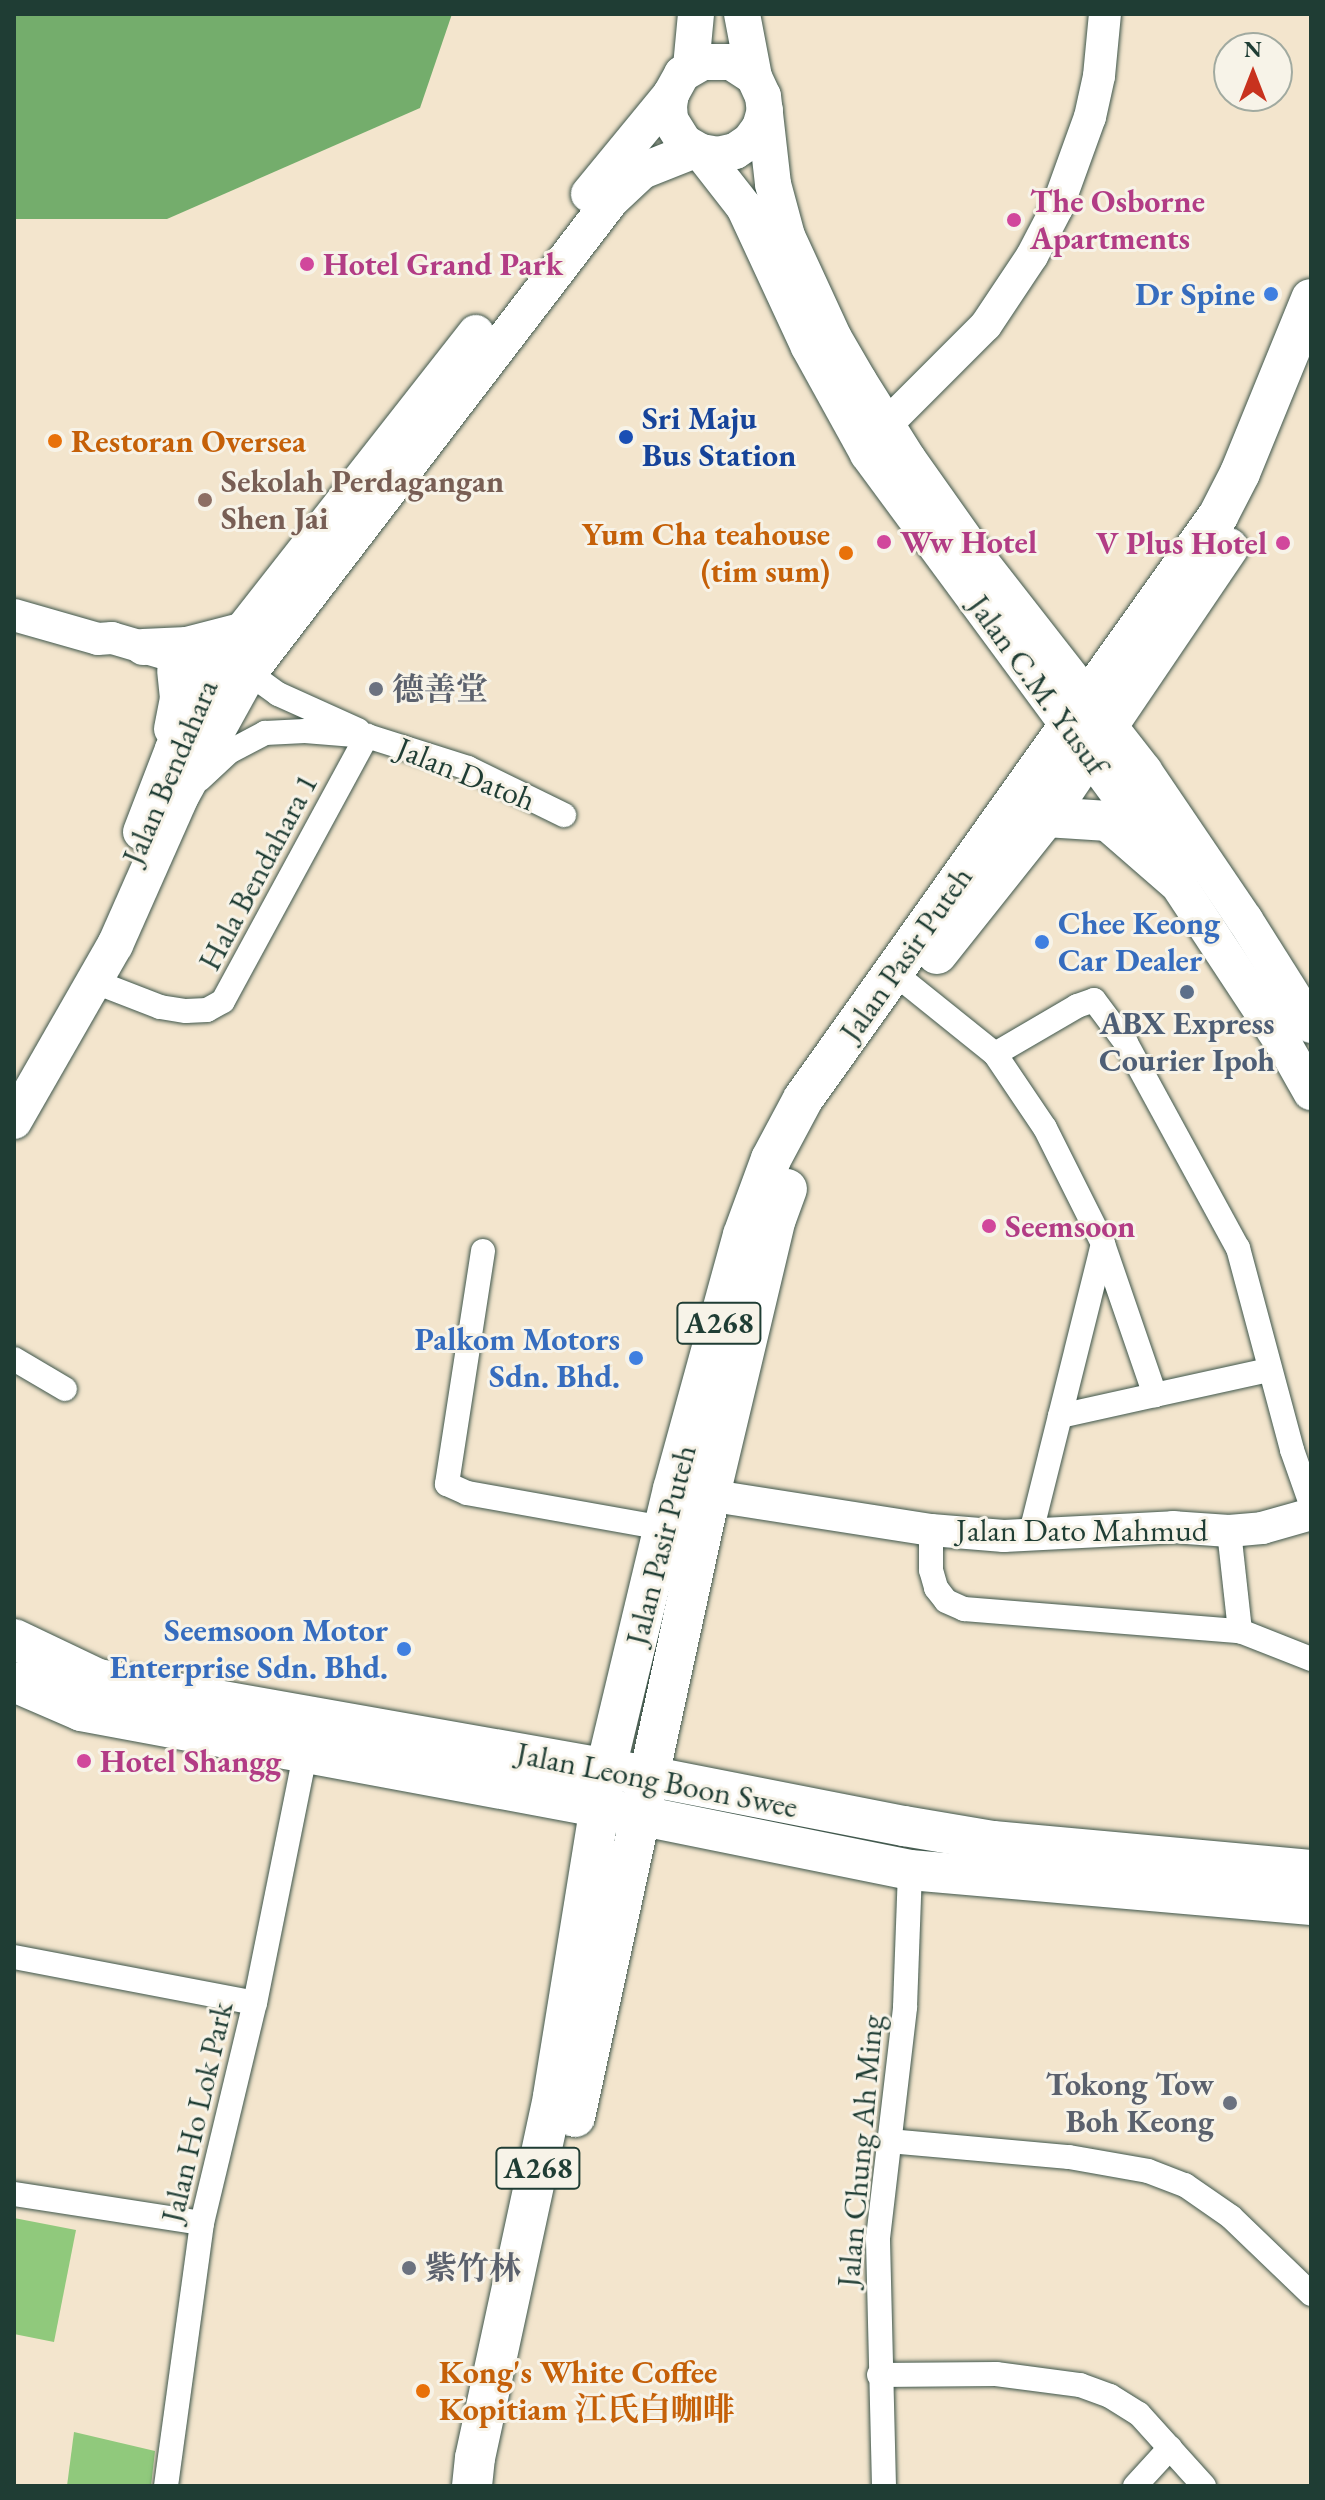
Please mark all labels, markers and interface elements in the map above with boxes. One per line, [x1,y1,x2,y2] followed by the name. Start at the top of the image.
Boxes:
[1213,32,1293,112] north arrow
[1244,35,1262,64] text: N
[1030,183,1205,258] place label: The Osborne Apartments
[1005,211,1023,229] marker: The Osborne Apartments
[323,245,563,283] place label: Hotel Grand Park
[298,255,316,273] marker: Hotel Grand Park
[1135,275,1255,313] place label: Dr Spine
[1262,285,1280,303] marker: Dr Spine
[642,400,796,475] place label: Sri Maju Bus Station
[71,422,306,460] place label: Restoran Oversea
[617,428,635,446] marker: Sri Maju Bus Station
[46,432,64,450] marker: Restoran Oversea
[221,463,504,538] place label: Sekolah Perdagangan Shen Jai
[196,491,214,509] marker: Sekolah Perdagangan Shen Jai
[582,516,830,591] place label: Yum Cha teahouse (tim sum)
[900,523,1037,561] place label: Ww Hotel
[1096,524,1267,562] place label: V Plus Hotel
[875,533,893,551] marker: Ww Hotel
[1274,534,1292,552] marker: V Plus Hotel
[837,544,855,562] marker: Yum Cha teahouse (tim sum)
[960,588,1116,782] street label: Jalan C.M. Yusuf
[392,670,488,708] place label: 德善堂
[114,674,226,870] street label: Jalan Bendahara
[367,680,385,698] marker: 德善堂
[391,729,541,819] street label: Jalan Datoh
[190,767,326,977] street label: Hala Bendahara 1
[831,859,981,1049] street label: Jalan Pasir Puteh
[1058,905,1220,980] place label: Chee Keong Car Dealer
[1033,933,1051,951] marker: Chee Keong Car Dealer
[1178,983,1196,1001] marker: ABX Express Courier Ipoh
[1099,1005,1275,1080] place label: ABX Express Courier Ipoh
[1005,1207,1135,1245] place label: Seemsoon
[980,1217,998,1235] marker: Seemsoon
[675,1297,763,1349] road number: A268
[415,1321,620,1396] place label: Palkom Motors Sdn. Bhd.
[627,1349,645,1367] marker: Palkom Motors Sdn. Bhd.
[618,1441,704,1649] street label: Jalan Pasir Puteh
[956,1511,1208,1549] street label: Jalan Dato Mahmud
[110,1612,388,1687] place label: Seemsoon Motor Enterprise Sdn. Bhd.
[395,1640,413,1658] marker: Seemsoon Motor Enterprise Sdn. Bhd.
[513,1734,801,1826] street label: Jalan Leong Boon Swee
[100,1742,281,1780] place label: Hotel Shangg
[75,1752,93,1770] marker: Hotel Shangg
[153,1998,241,2226] street label: Jalan Ho Lok Park
[829,2013,891,2289] street label: Jalan Chung Ah Ming
[1046,2066,1214,2141] place label: Tokong Tow Boh Keong
[1221,2094,1239,2112] marker: Tokong Tow Boh Keong
[494,2142,582,2194] road number: A268
[425,2249,521,2287] place label: 紫竹林
[400,2259,418,2277] marker: 紫竹林
[439,2354,735,2429] place label: Kong's White Coffee Kopitiam 江氏白咖啡
[414,2382,432,2400] marker: Kong's White Coffee Kopitiam 江氏白咖啡

